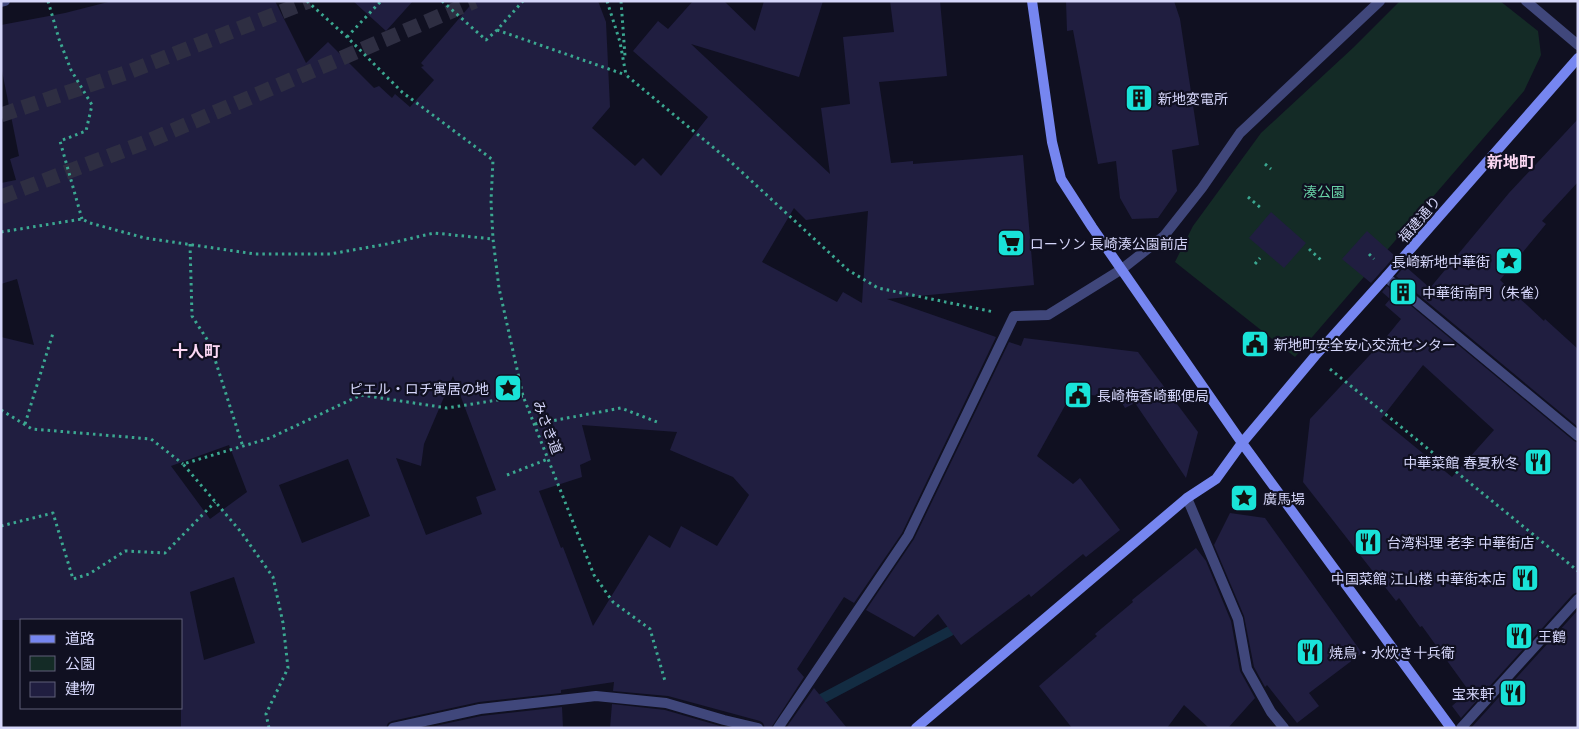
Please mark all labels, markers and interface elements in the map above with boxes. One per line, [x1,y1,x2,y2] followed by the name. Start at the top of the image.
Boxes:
[1124,83,1154,113] building icon: 新地変電所
[1158,89,1228,108] place label: 新地変電所
[1487,151,1535,173] district label: 新地町
[1303,182,1345,201] park label: 湊公園
[1393,192,1445,246] street label: 福建通り
[996,228,1026,258] supermarket icon: ローソン 長崎湊公園前店
[1030,234,1188,253] place label: ローソン 長崎湊公園前店
[1494,246,1524,276] place icon: 長崎新地中華街
[1392,252,1490,271] place label: 長崎新地中華街
[1388,277,1418,307] building icon: 中華街南門（朱雀）
[1422,283,1548,302] place label: 中華街南門（朱雀）
[1240,329,1270,359] public building icon: 新地町安全安心交流センター
[1274,335,1456,354] place label: 新地町安全安心交流センター
[172,340,220,362] district label: 十人町
[493,373,523,403] place icon: ピエル・ロチ寓居の地
[349,379,489,398] place label: ピエル・ロチ寓居の地
[1063,380,1093,410] public building icon: 長崎梅香崎郵便局
[1097,386,1209,405] place label: 長崎梅香崎郵便局
[529,397,567,457] street label: みさき道
[1523,447,1553,477] restaurant icon: 中華菜館 春夏秋冬
[1403,453,1519,472] place label: 中華菜館 春夏秋冬
[1229,483,1259,513] place icon: 廣馬場
[1263,489,1305,508] place label: 廣馬場
[1353,527,1383,557] restaurant icon: 台湾料理 老李 中華街店
[1387,533,1534,552] place label: 台湾料理 老李 中華街店
[1510,563,1540,593] restaurant icon: 中国菜館 江山楼 中華街本店
[1331,569,1506,588] place label: 中国菜館 江山楼 中華街本店
[20,619,182,709] legend
[1504,621,1534,651] restaurant icon: 王鶴
[1538,627,1566,646] place label: 王鶴
[65,628,95,648] text: 道路
[1295,637,1325,667] restaurant icon: 焼鳥・水炊き十兵衛
[1329,643,1455,662] place label: 焼鳥・水炊き十兵衛
[65,653,95,673] text: 公園
[65,678,95,698] text: 建物
[1498,678,1528,708] restaurant icon: 宝来軒
[1452,684,1494,703] place label: 宝来軒

